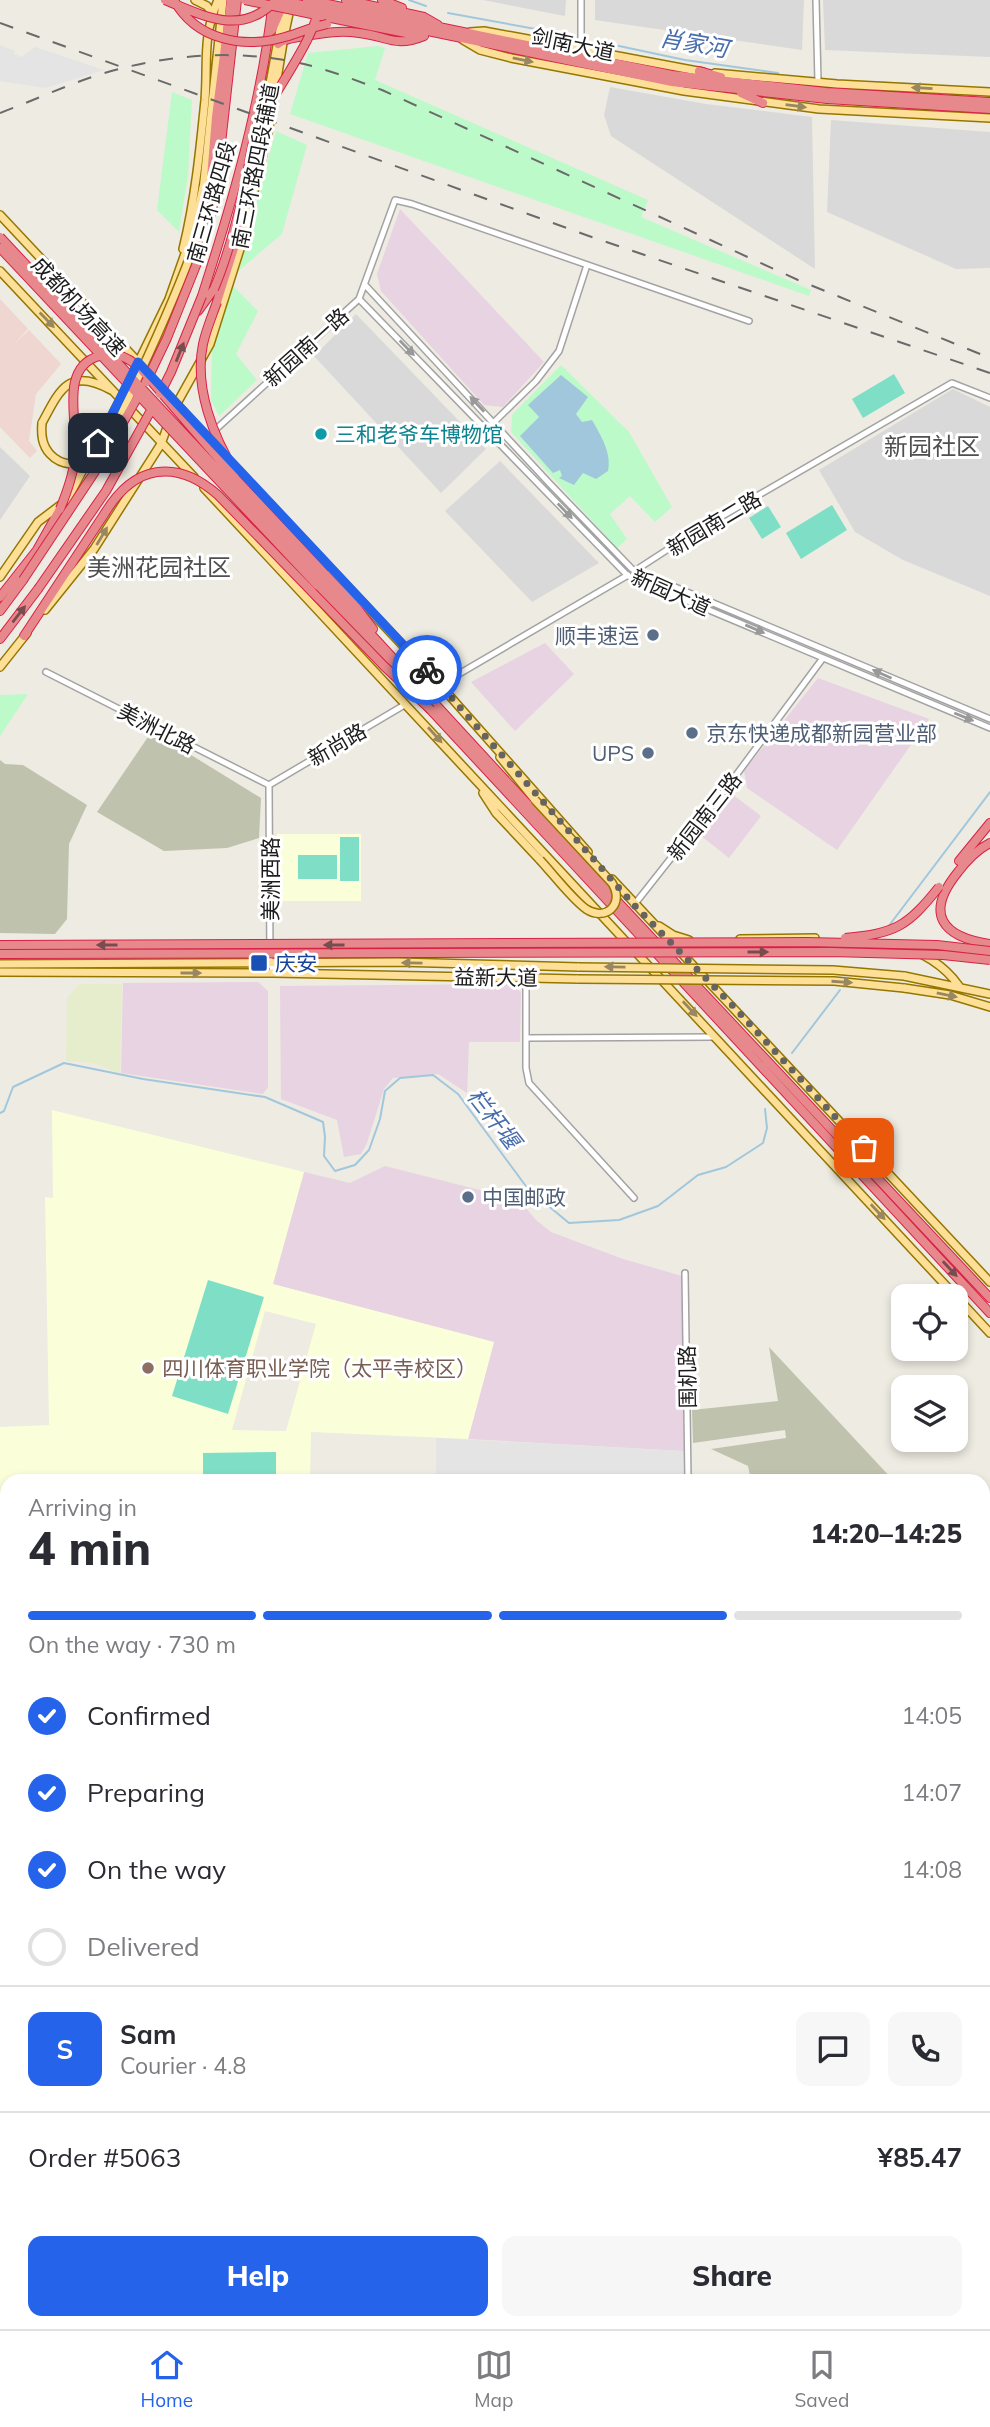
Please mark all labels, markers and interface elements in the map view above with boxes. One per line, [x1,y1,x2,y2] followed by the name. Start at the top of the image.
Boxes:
[529,23,617,65] street label: 剑南大道
[658,23,734,64] water label: 肖家河
[512,55,534,66] one-way arrow
[226,81,284,251] street label: 南三环路四段辅道
[911,83,933,94] one-way arrow
[785,101,807,112] one-way arrow
[181,138,241,266] street label: 南三环路四段
[27,251,131,361] street label: 成都机场高速
[258,302,354,392] street label: 新园南一路
[39,312,56,329] one-way arrow
[398,339,414,356] one-way arrow
[174,341,185,362] one-way arrow
[469,395,485,413] one-way arrow
[68,413,128,473] pin
[335,421,503,447] place label: 三和老爷车博物馆
[79,424,117,462] icon: home
[313,426,329,442] marker: 三和老爷车博物馆
[884,431,980,461] district label: 新园社区
[662,485,766,561] street label: 新园南二路
[557,502,573,519] one-way arrow
[96,526,108,545] one-way arrow
[87,552,231,582] district label: 美洲花园社区
[627,563,715,621] street label: 新园大道
[12,606,27,624] one-way arrow
[555,622,639,648] place label: 顺丰速运
[744,624,765,635] one-way arrow
[645,627,661,643] marker: 顺丰速运
[392,635,462,705] courier
[408,651,446,689] icon: bike
[872,668,892,680] one-way arrow
[114,697,200,759] street label: 美洲北路
[954,712,975,723] one-way arrow
[303,717,371,771] street label: 新尚路
[706,720,937,746] place label: 京东快递成都新园营业部
[684,725,700,741] marker: 京东快递成都新园营业部
[427,726,443,744] one-way arrow
[592,740,634,766] place label: UPS
[640,745,656,761] marker: UPS
[661,767,747,865] street label: 新园南三路
[257,837,283,921] street label: 美洲西路
[95,939,117,951] one-way arrow
[323,939,345,951] one-way arrow
[748,946,770,958] one-way arrow
[275,950,317,976] place label: 庆安
[249,953,269,973] marker: 庆安
[401,957,423,968] one-way arrow
[604,961,626,973] one-way arrow
[454,963,538,991] street label: 益新大道
[180,967,202,979] one-way arrow
[831,976,853,987] one-way arrow
[937,990,959,1001] one-way arrow
[681,1000,697,1017] one-way arrow
[461,1082,529,1157] water label: 栏杆堰
[834,1118,894,1178] pin
[845,1129,883,1167] icon: bag
[482,1184,566,1210] place label: 中国邮政
[460,1189,476,1205] marker: 中国邮政
[869,1203,885,1220] one-way arrow
[942,1261,958,1278] one-way arrow
[891,1284,968,1452] map controls
[891,1284,968,1361] button: locate
[673,1345,701,1409] street label: 围机路
[162,1355,477,1381] place label: 四川体育职业学院（太平寺校区）
[140,1360,156,1376] marker: 四川体育职业学院（太平寺校区）
[891,1375,968,1452] button: layers
[28,1493,137,1522] text: Arriving in
[811,1517,962,1550] text: 14:20–14:25
[28,1519,151,1577] text: 4 min
[28,1630,236,1659] text: On the way · 730 m
[28,1697,66,1735] icon: check
[87,1699,211,1732] text: Confirmed
[902,1701,962,1730] text: 14:05
[28,1774,66,1812] icon: check
[87,1776,205,1809] text: Preparing
[902,1778,962,1807] text: 14:07
[28,1851,66,1889] icon: check
[87,1853,226,1886] text: On the way
[902,1855,962,1884] text: 14:08
[87,1930,200,1963] text: Delivered
[796,2012,870,2086] button: chat
[888,2012,962,2086] button: phone
[120,2018,176,2051] text: Sam
[57,2033,73,2066] text: S
[120,2051,246,2080] text: Courier · 4.8
[28,2141,181,2174] text: Order #5063
[878,2141,962,2174] text: ¥85.47
[28,2236,488,2316] button: Help
[502,2236,962,2316] button: Share
[141,2346,193,2412] tab: Home
[474,2346,513,2412] tab: Map
[795,2346,849,2412] tab: Saved

